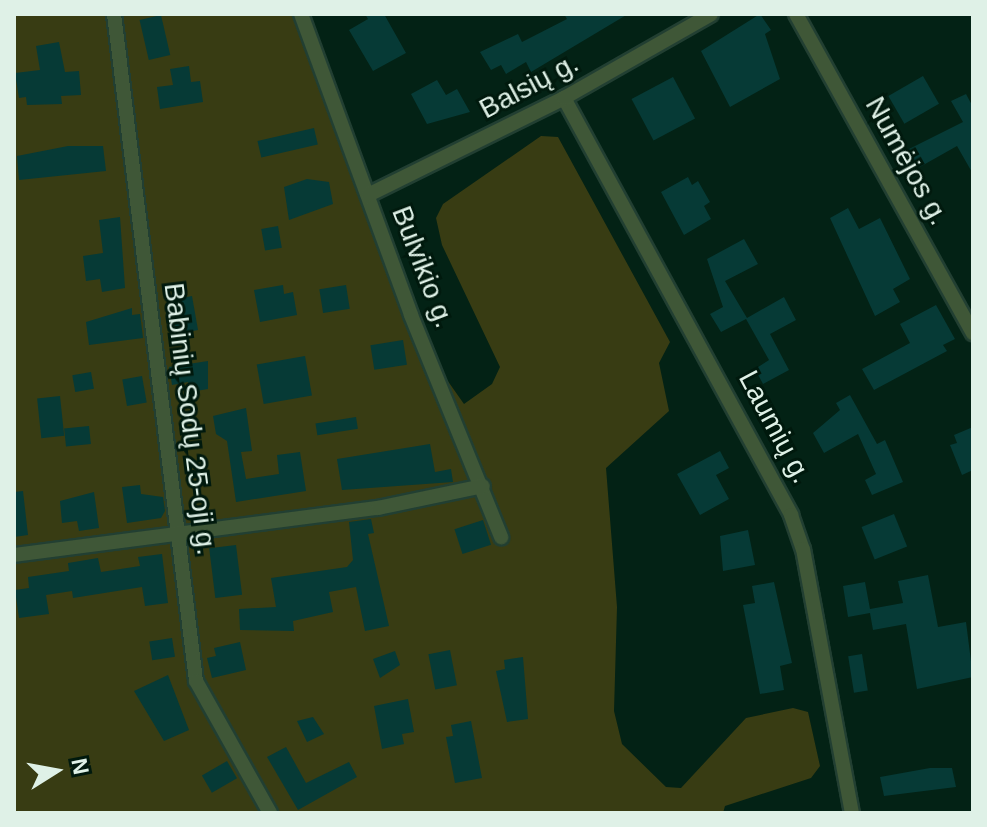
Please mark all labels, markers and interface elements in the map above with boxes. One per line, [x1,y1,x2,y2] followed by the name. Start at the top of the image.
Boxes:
[474,46,584,126] street label: Balsių g.
[858,91,956,231] street label: Numėjos g.
[384,201,462,333] street label: Bulvikio g.
[157,281,223,557] street label: Babinių Sodų 25-oji g.
[731,365,819,489] street label: Laumių g.
[16,731,96,811] north arrow
[66,756,94,777] text: N

